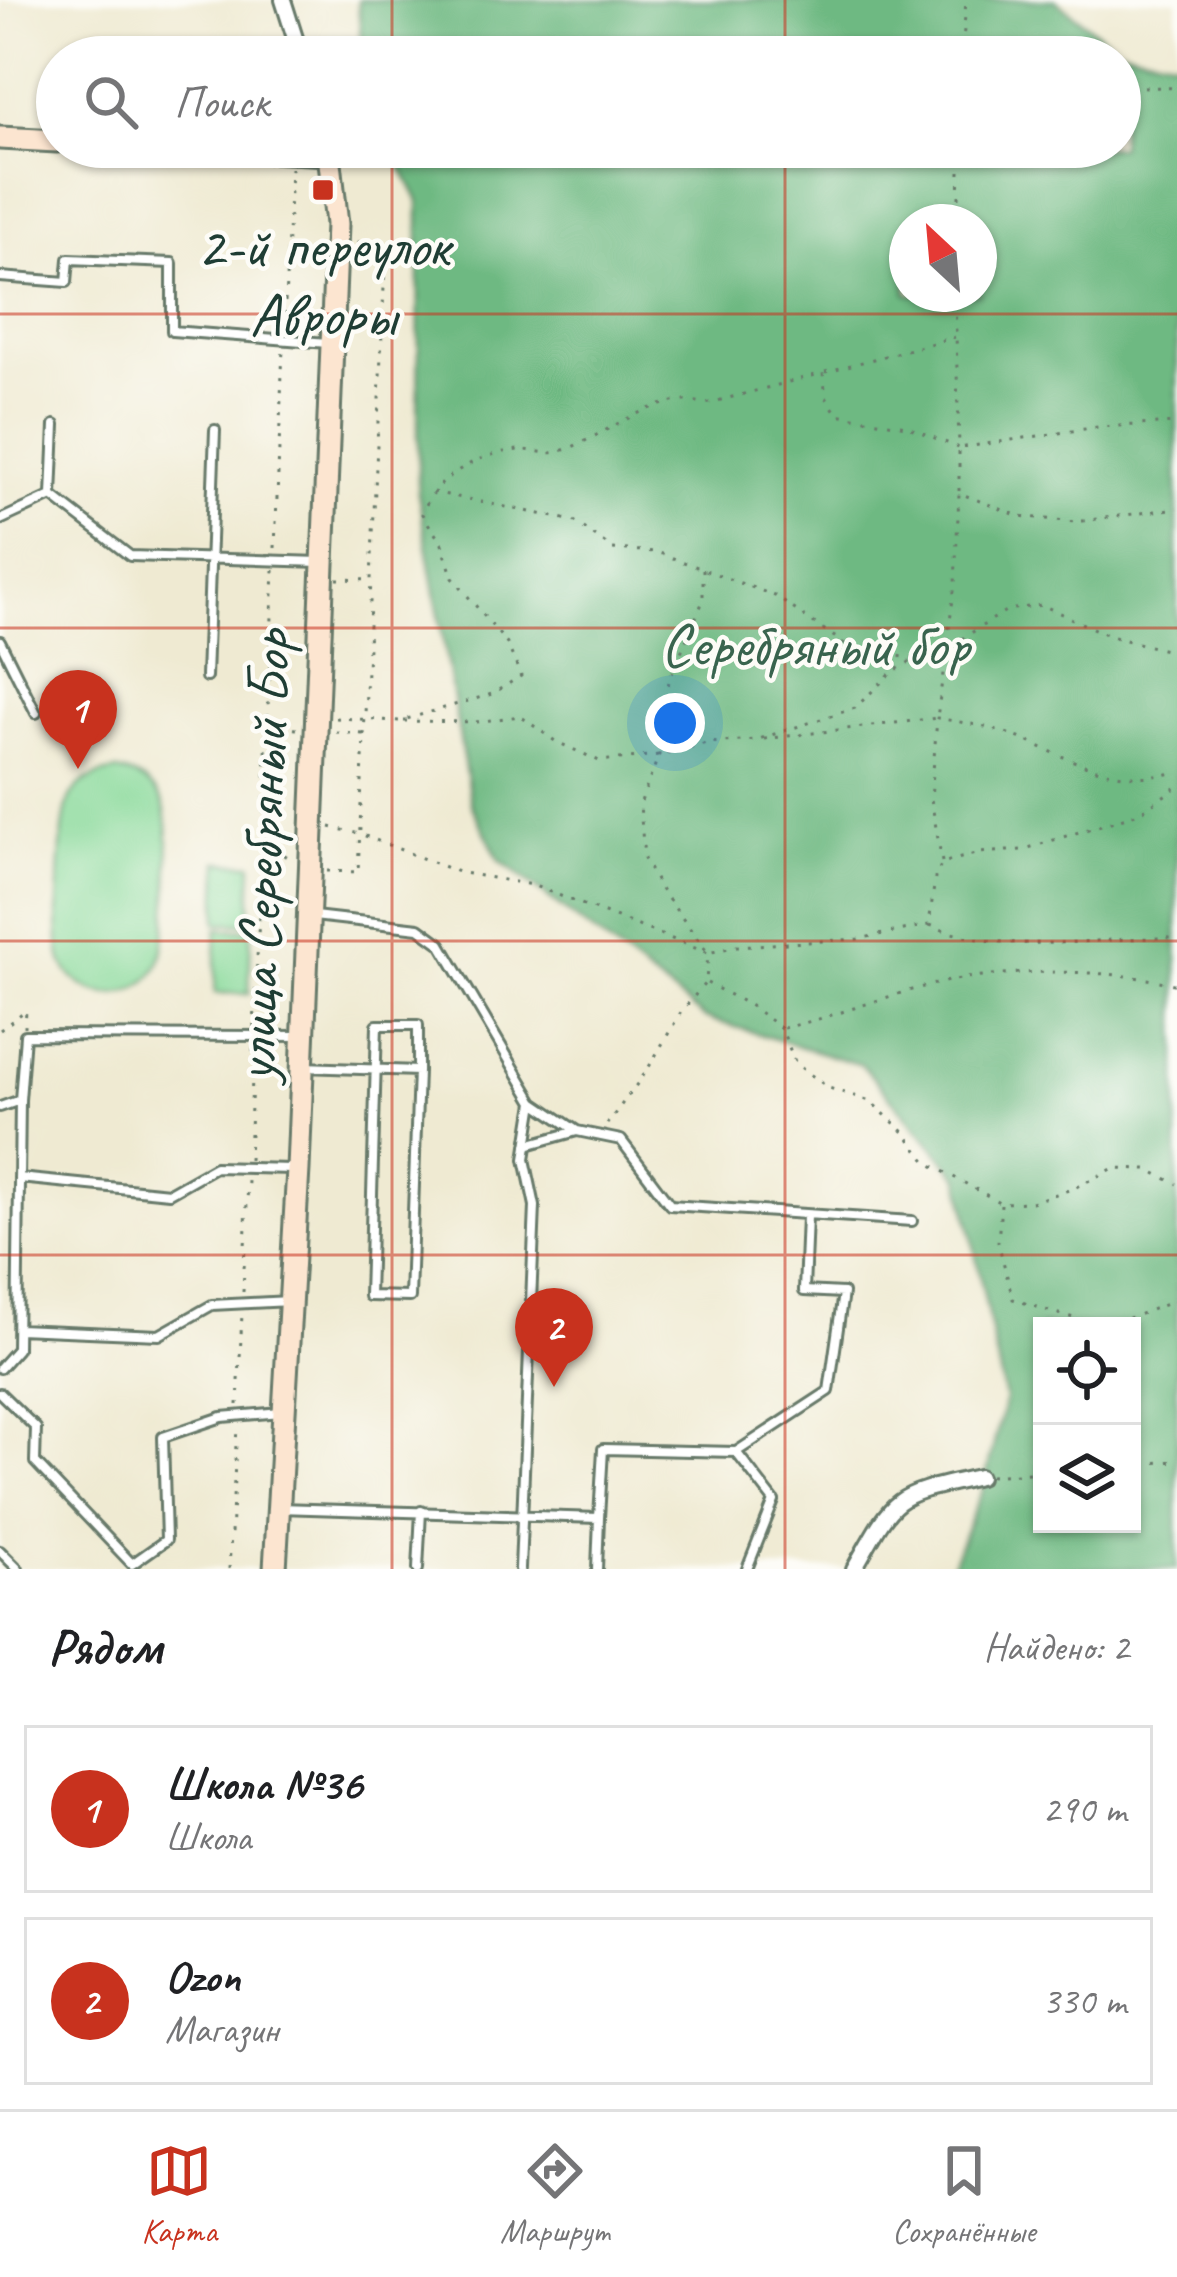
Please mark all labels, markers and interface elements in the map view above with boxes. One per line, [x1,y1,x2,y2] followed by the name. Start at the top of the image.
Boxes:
[36,36,1141,168] search box
[78,69,144,135] icon: search
[174,74,269,131] text: Поиск
[310,177,336,203] marker: 2-й переулок Авроры
[889,204,997,312] north arrow
[197,208,454,353] place label: 2-й переулок Авроры
[661,607,972,683] park label: Серебряный бор
[216,626,308,1086] street label: улица Серебряный Бор
[39,670,117,769] pin: 1
[645,693,705,753] your location
[515,1288,593,1387] pin: 2
[1033,1317,1141,1533] map controls
[1033,1317,1141,1425] button: locate
[1033,1425,1141,1533] button: layers
[48,1615,162,1679] text: Рядом
[984,1623,1129,1672] text: Найдено: 2
[165,1756,362,1813] text: Школа №36
[81,1785,99,1834] text: 1
[1042,1785,1126,1834] text: 290 m
[165,1813,251,1862] text: Школа
[165,1948,240,2005] text: Ozon
[81,1977,99,2026] text: 2
[1042,1977,1126,2026] text: 330 m
[165,2005,279,2054] text: Магазин
[142,2138,217,2252] tab: Карта
[500,2138,609,2252] tab: Маршрут
[892,2138,1035,2252] tab: Сохранённые

